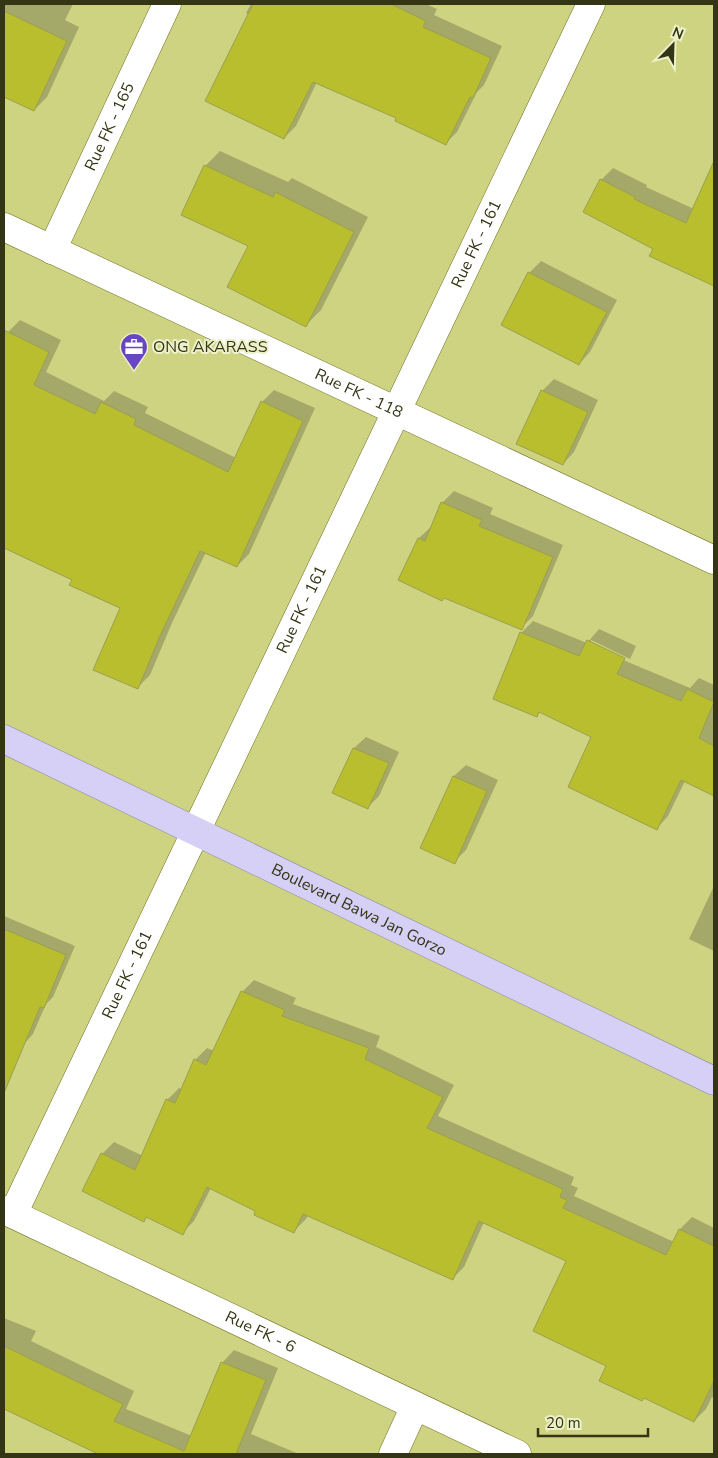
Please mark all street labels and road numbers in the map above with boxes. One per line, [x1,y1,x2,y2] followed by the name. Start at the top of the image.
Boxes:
[80,79,140,174] street label: Rue FK - 165
[446,196,507,292] street label: Rue FK - 161
[311,363,407,424] street label: Rue FK - 118
[271,562,332,657] street label: Rue FK - 161
[268,858,450,962] street label: Boulevard Bawa Jan Gorzo
[97,927,158,1022] street label: Rue FK - 161
[222,1306,299,1358] street label: Rue FK - 6

